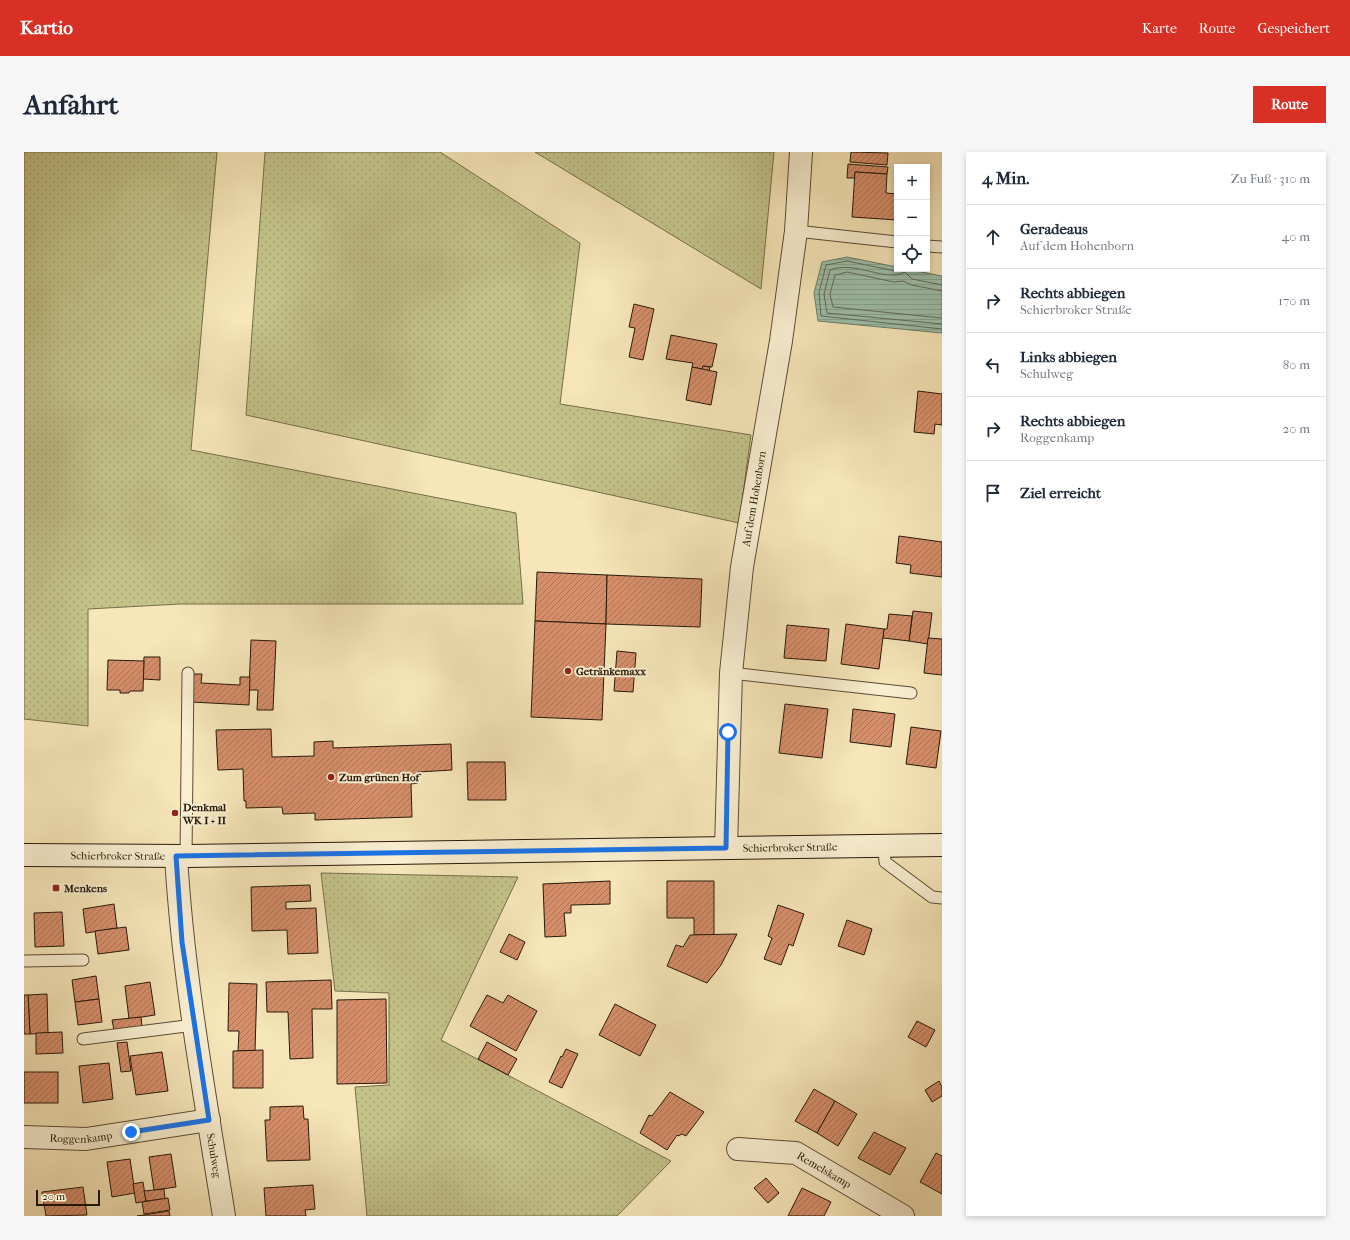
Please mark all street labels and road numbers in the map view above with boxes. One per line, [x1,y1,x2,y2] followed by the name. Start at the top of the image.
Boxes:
[739,449,769,548] street label: Auf dem Hohenborn
[742,840,838,854] street label: Schierbroker Straße
[71,849,166,862] street label: Schierbroker Straße
[49,1129,113,1146] street label: Roggenkamp
[204,1132,224,1179] street label: Schulweg
[795,1149,854,1191] street label: Remelskamp

